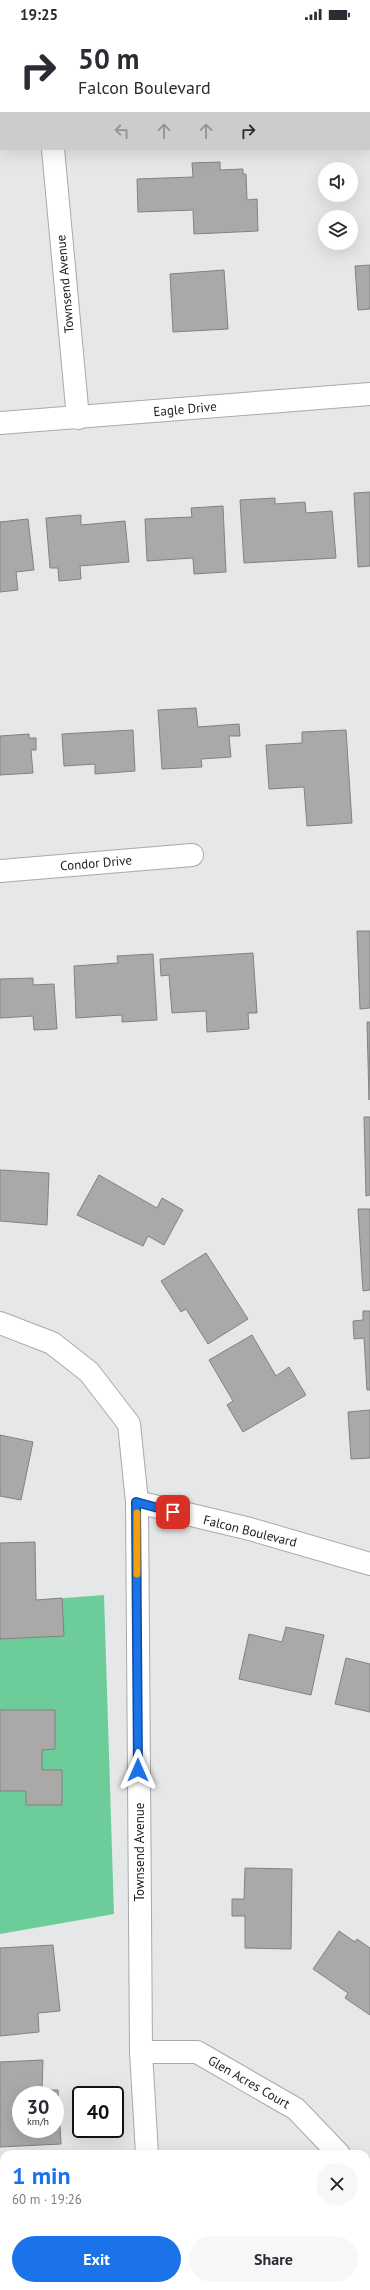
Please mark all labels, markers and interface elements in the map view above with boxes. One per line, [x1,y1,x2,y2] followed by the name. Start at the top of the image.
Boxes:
[20,5,58,24] text: 19:25
[78,40,139,77] text: 50 m
[12,44,64,96] icon: right
[78,76,211,99] text: Falcon Boulevard
[111,120,133,142] icon: left
[153,120,175,142] icon: ahead
[195,120,217,142] icon: ahead
[237,120,259,142] icon: right
[318,162,358,250] map controls
[318,162,358,202] button: sound
[318,210,358,250] button: layers
[52,234,78,334] street label: Townsend Avenue
[153,398,217,420] street label: Eagle Drive
[59,851,133,875] street label: Condor Drive
[156,1495,190,1529] pin
[162,1501,184,1523] icon: arrive
[201,1511,299,1551] street label: Falcon Boulevard
[117,1749,159,1791] position arrow
[131,1803,148,1901] street label: Townsend Avenue
[205,2052,294,2113] street label: Glen Acres Court
[72,2086,124,2138] speed limit sign: 40
[27,2094,49,2120] text: 30
[27,2115,49,2128] text: km/h
[12,2160,71,2191] text: 1 min
[316,2163,358,2205] button: close
[12,2191,82,2208] text: 60 m · 19:26
[12,2236,181,2282] button: Exit
[189,2236,358,2282] button: Share

